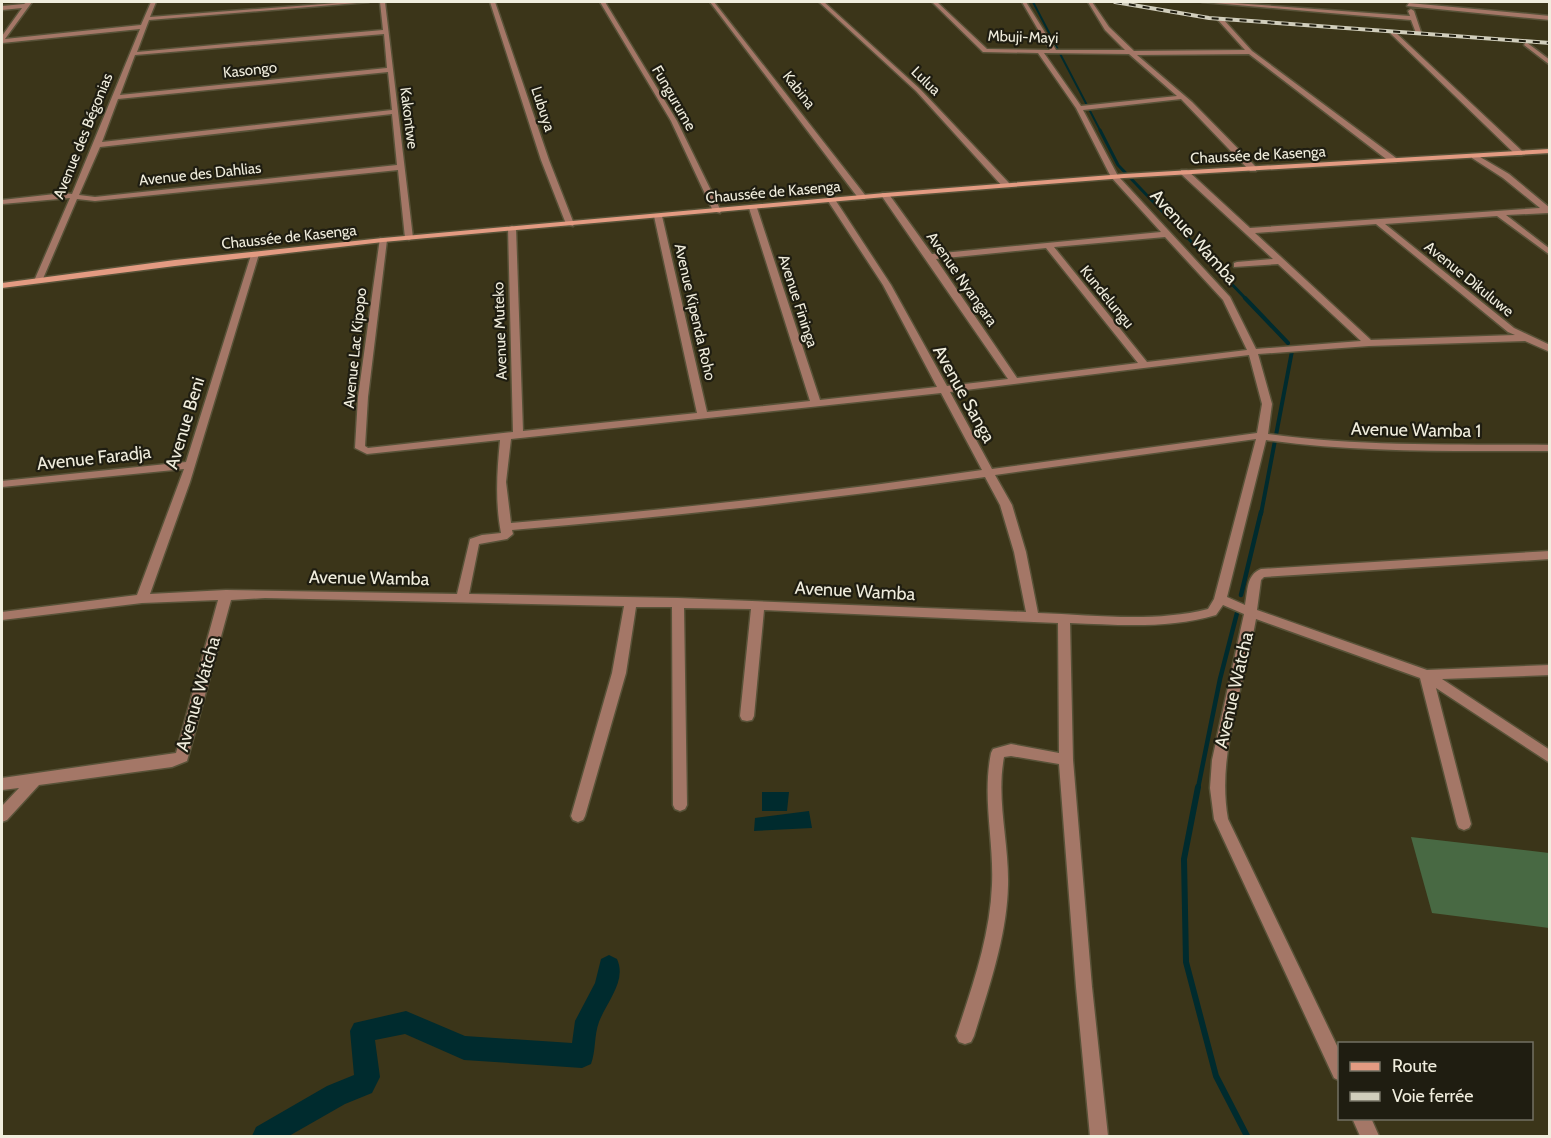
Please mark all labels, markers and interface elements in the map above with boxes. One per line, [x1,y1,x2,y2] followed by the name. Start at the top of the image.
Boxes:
[987,27,1059,47] street label: Mbuji-Mayi
[222,58,278,82] street label: Kasongo
[648,62,700,134] street label: Fungurume
[908,63,945,100] street label: Lulua
[779,68,820,113] street label: Kabina
[50,71,116,201] street label: Avenue des Bégonias
[527,84,559,134] street label: Lubuya
[396,86,422,150] street label: Kakontwe
[1190,142,1327,168] street label: Chaussée de Kasenga
[138,159,262,189] street label: Avenue des Dahlias
[705,177,842,207] street label: Chaussée de Kasenga
[1146,185,1243,289] street label: Avenue Wamba
[221,221,358,253] street label: Chaussée de Kasenga
[923,228,1002,330] street label: Avenue Nyangara
[1421,238,1517,321] street label: Avenue Dikuluwe
[671,242,719,382] street label: Avenue Kipenda Roho
[775,252,822,350] street label: Avenue Fininga
[1076,262,1138,332] street label: Kundelungu
[489,282,511,380] street label: Avenue Muteko
[340,287,370,409] street label: Avenue Lac Kipopo
[928,341,1000,447] street label: Avenue Sanga
[161,374,209,472] street label: Avenue Beni
[1351,418,1481,442] street label: Avenue Wamba 1
[36,441,153,475] street label: Avenue Faradja
[309,566,430,590] street label: Avenue Wamba
[794,577,916,605] street label: Avenue Wamba
[1210,629,1258,750] street label: Avenue Watcha
[171,634,225,754] street label: Avenue Watcha
[1338,1042,1533,1120] legend
[1392,1055,1437,1077] text: Route
[1392,1085,1473,1107] text: Voie ferrée

